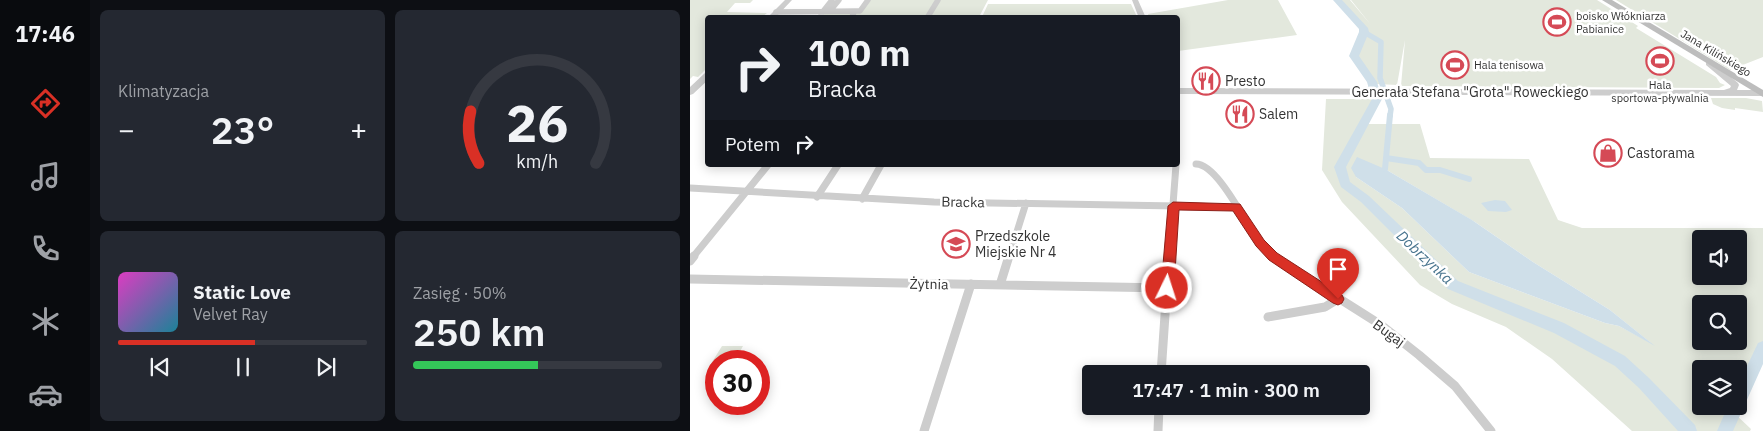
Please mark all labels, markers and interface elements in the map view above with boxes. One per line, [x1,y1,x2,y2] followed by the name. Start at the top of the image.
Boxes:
[1542,7,1572,37] sports icon: boisko Włókniarza Pabianice
[1576,9,1666,36] place label: boisko Włókniarza Pabianice
[15,19,75,48] text: 17:46
[1678,26,1754,80] street label: Jana Kilińskiego
[808,30,911,76] text: 100 m
[725,35,790,100] icon: right
[1645,46,1675,76] sports icon: Hala sportowa-pływalnia
[1440,50,1470,80] sports icon: Hala tenisowa
[1474,58,1544,72] place label: Hala tenisowa
[1191,66,1221,96] restaurant icon: Presto
[1225,72,1266,90] place label: Presto
[808,74,876,103] text: Bracka
[1611,78,1709,105] place label: Hala sportowa-pływalnia
[118,81,209,101] text: Klimatyzacja
[1351,83,1589,101] street label: Generała Stefana "Grota" Roweckiego
[28,86,63,121] icon: directions
[506,89,569,156] text: 26
[1225,99,1255,129] restaurant icon: Salem
[211,105,274,154] text: 23°
[1259,105,1298,123] place label: Salem
[118,111,135,148] text: −
[350,111,367,148] text: +
[790,130,818,158] icon: right
[725,132,780,156] text: Potem
[1593,138,1623,168] shop icon: Castorama
[1627,144,1695,162] place label: Castorama
[517,150,559,173] text: km/h
[28,159,63,194] icon: music
[941,193,985,211] street label: Bracka
[1393,226,1458,288] water label: Dobrzynka
[975,227,1056,261] place label: Przedszkole Miejskie Nr 4
[941,229,971,259] school or university icon: Przedszkole Miejskie Nr 4
[1692,230,1747,415] map controls
[1692,230,1747,285] button: sound
[28,231,63,266] icon: phone
[1317,248,1359,299] pin
[1324,255,1352,283] icon: arrive
[1140,261,1192,313] position arrow
[909,275,949,293] street label: Żytnia
[193,280,291,304] text: Static Love
[413,283,507,303] text: Zasięg · 50%
[1692,295,1747,350] button: search
[28,304,63,339] icon: climate
[193,304,268,324] text: Velvet Ray
[413,307,545,356] text: 250 km
[1369,315,1409,351] street label: Bugaj
[705,350,770,415] speed limit sign: 30
[146,353,174,381] icon: previous
[229,353,257,381] icon: pause
[312,353,340,381] icon: next
[1692,360,1747,415] button: layers
[28,377,63,412] icon: car
[1132,378,1320,402] text: 17:47 · 1 min · 300 m

